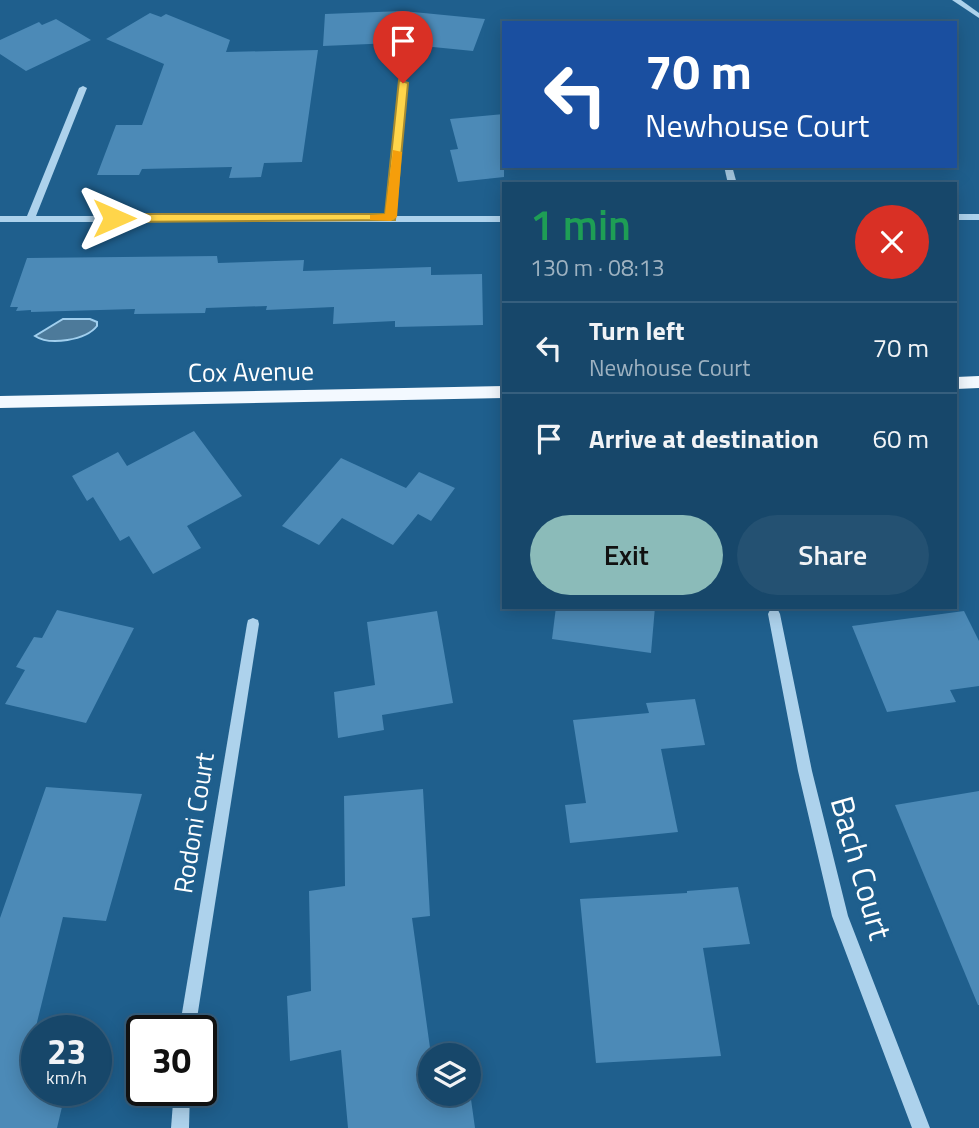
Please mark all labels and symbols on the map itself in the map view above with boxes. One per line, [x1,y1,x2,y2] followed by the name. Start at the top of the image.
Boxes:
[373,11,433,83] pin
[77,181,151,255] position arrow
[188,351,314,392] street label: Cox Avenue
[163,750,224,896] street label: Rodoni Court
[819,790,905,945] street label: Bach Court
[126,1015,217,1106] speed limit sign: 30

